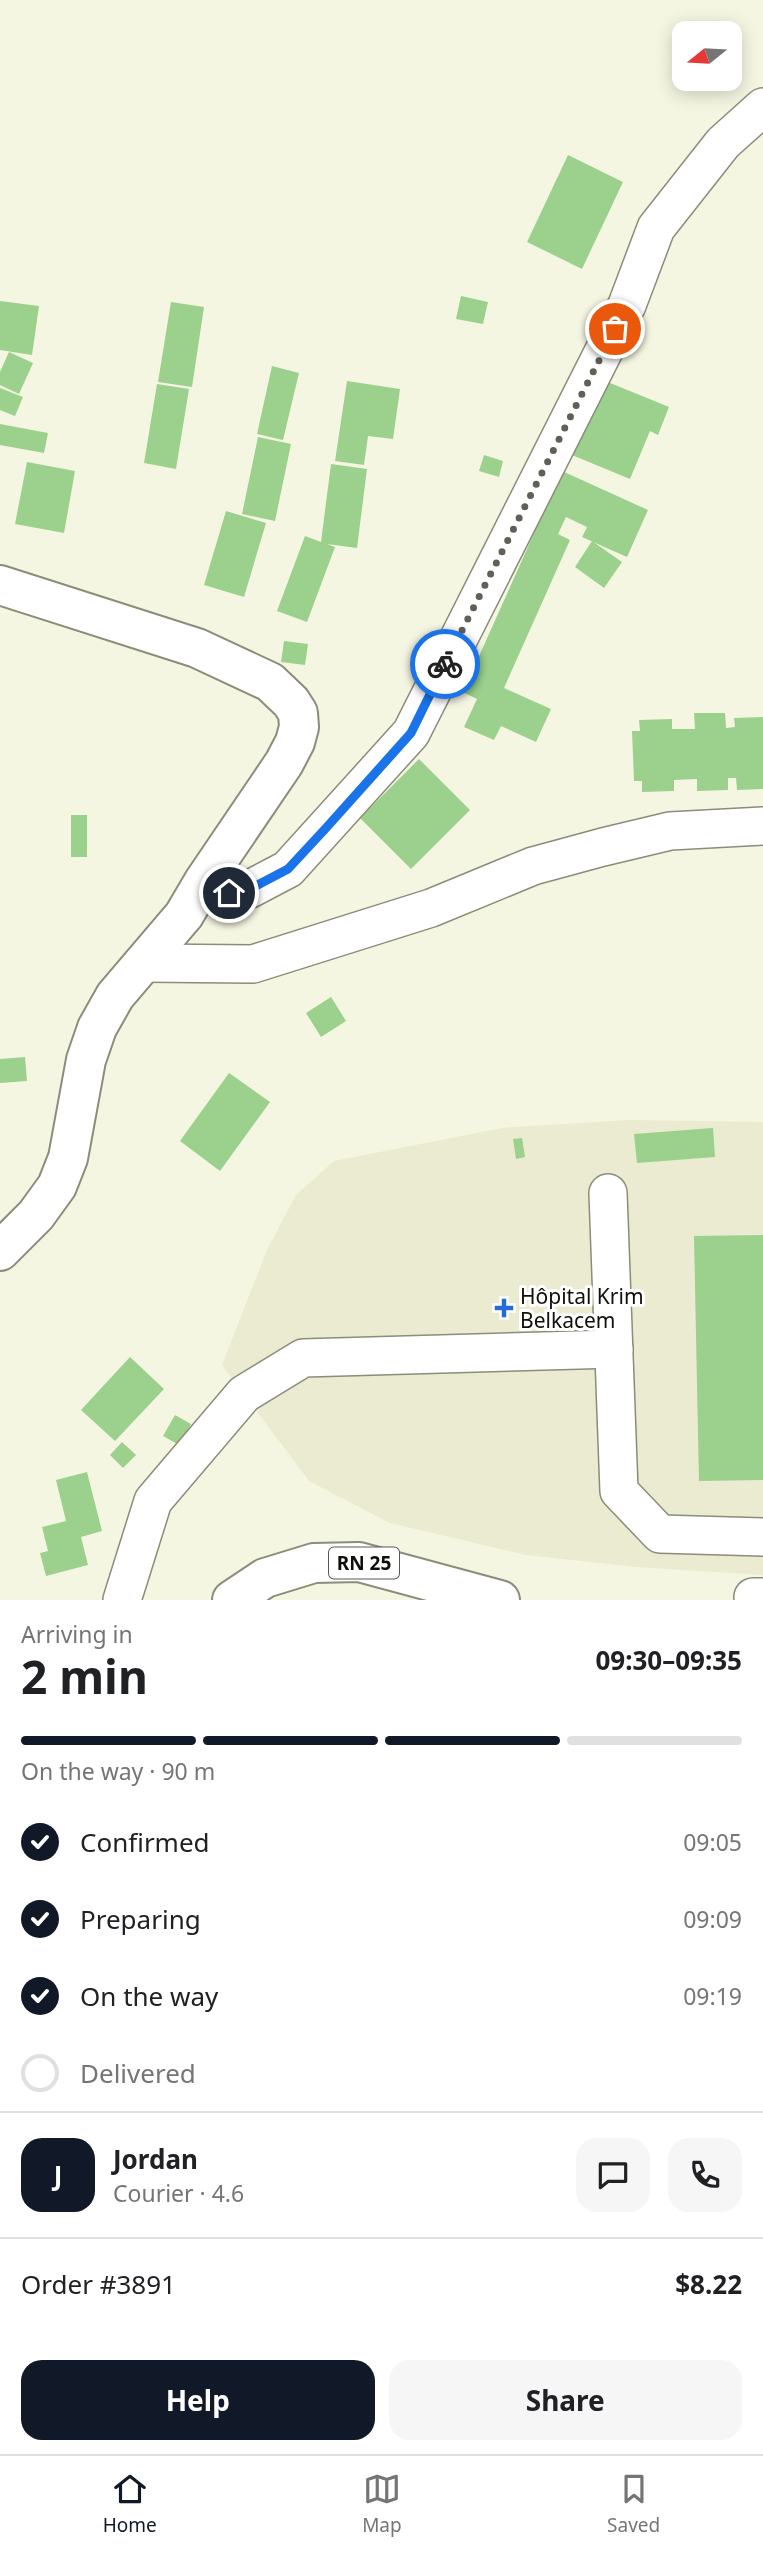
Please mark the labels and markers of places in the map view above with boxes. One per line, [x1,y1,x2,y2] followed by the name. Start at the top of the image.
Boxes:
[585,299,645,359] pin
[199,863,259,923] pin
[520,1282,644,1334] place label: Hôpital Krim Belkacem
[494,1298,514,1318] marker: Hôpital Krim Belkacem

